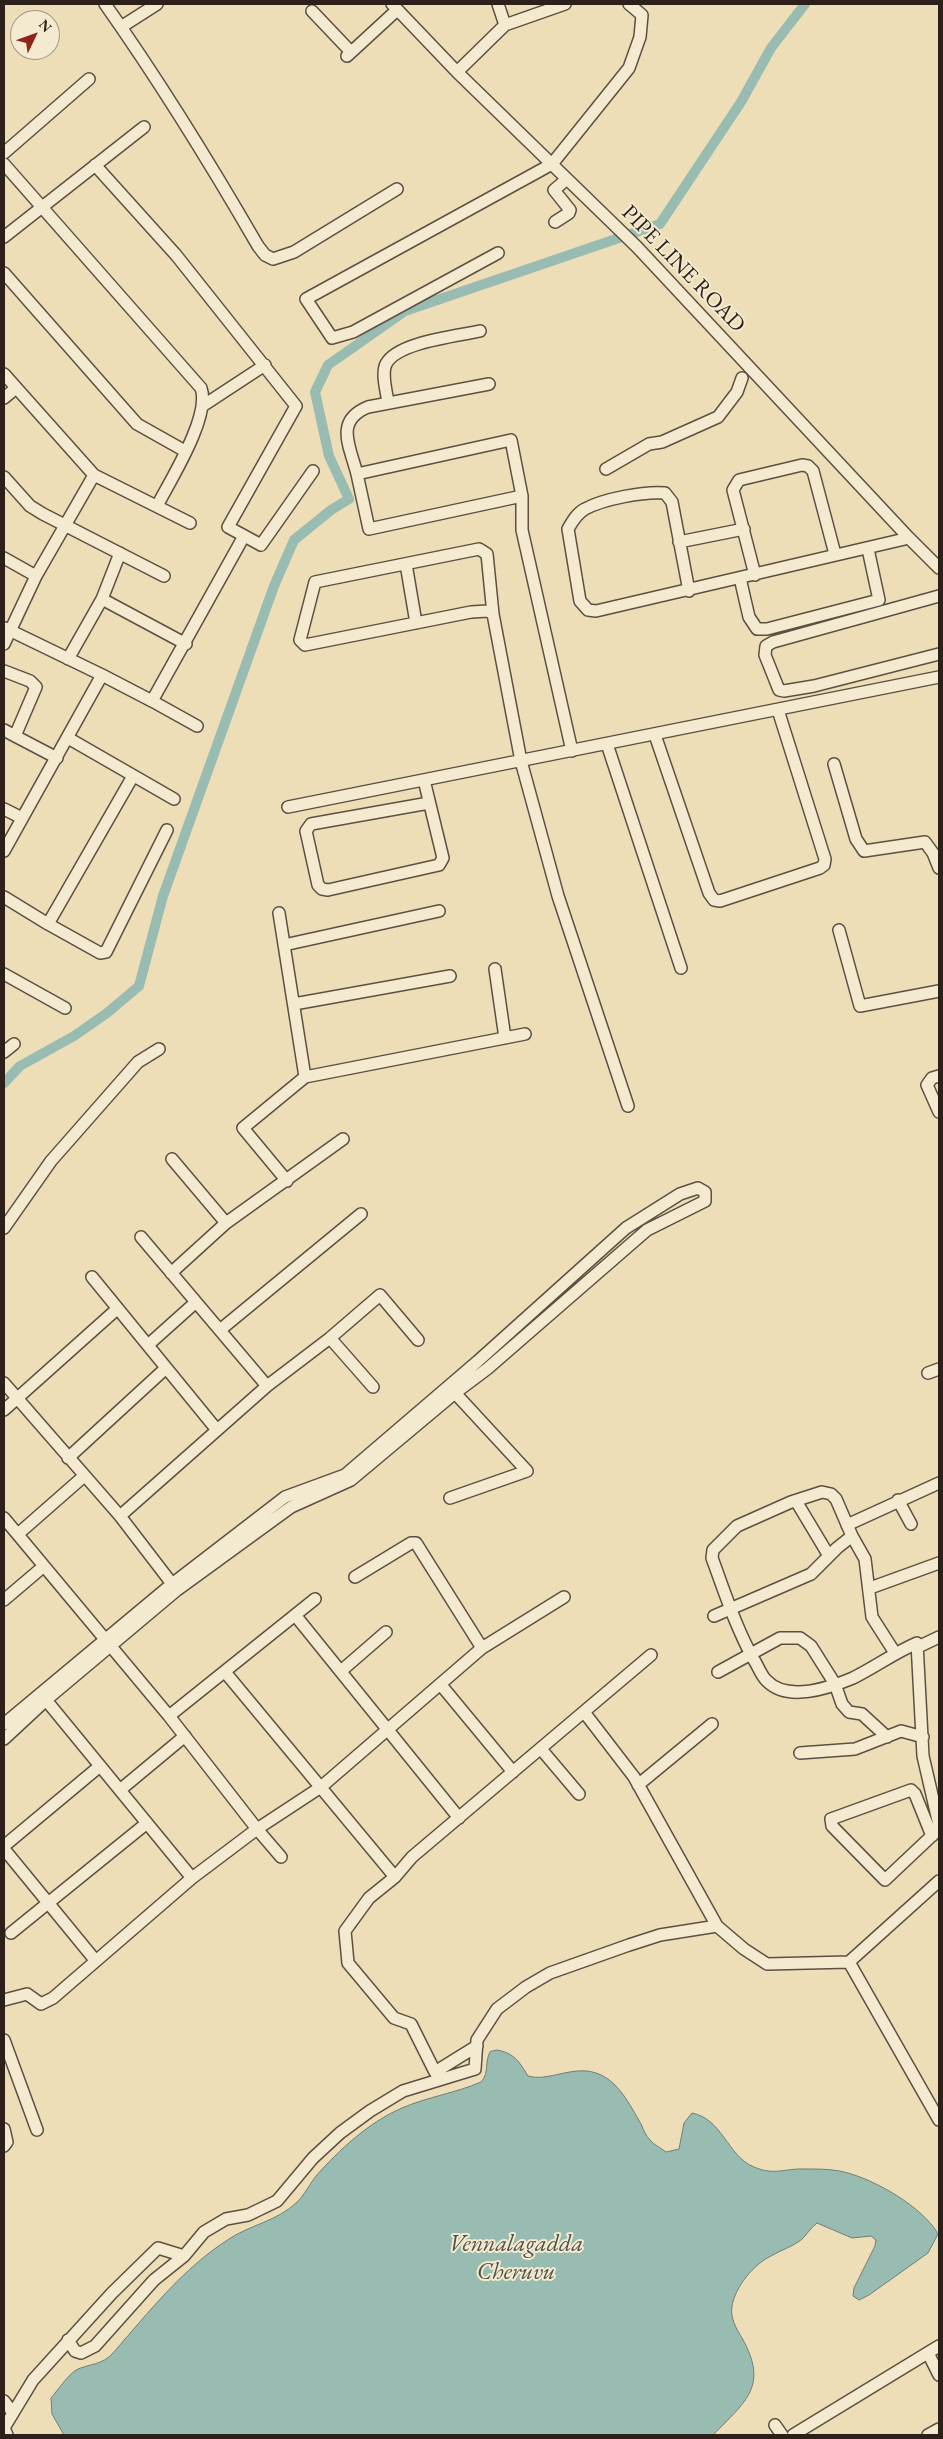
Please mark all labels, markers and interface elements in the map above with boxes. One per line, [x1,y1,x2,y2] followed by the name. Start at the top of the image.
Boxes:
[10,10,60,60] north arrow
[35,15,56,36] text: N
[616,200,750,338] street label: PIPE LINE ROAD
[449,2230,583,2286] water label: Vennalagadda Cheruvu

